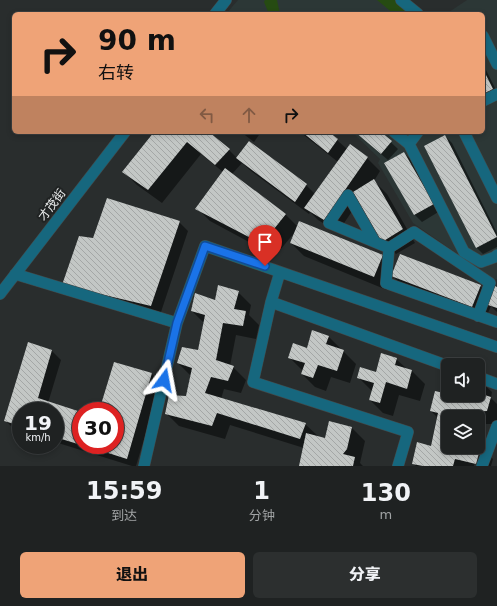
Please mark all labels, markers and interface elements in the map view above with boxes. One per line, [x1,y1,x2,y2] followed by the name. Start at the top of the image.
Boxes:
[98,24,176,57] text: 90 m
[32,28,84,80] icon: right
[98,62,134,83] text: 右转
[196,104,218,126] icon: left
[238,104,260,126] icon: ahead
[280,104,302,126] icon: right
[36,186,68,224] street label: 才茂街
[248,225,282,266] pin
[254,231,276,253] icon: arrive
[441,358,485,454] map controls
[441,358,485,402] button: sound
[143,359,185,401] position arrow
[72,402,124,454] speed limit sign: 30
[441,410,485,454] button: layers
[24,411,52,435] text: 19
[25,432,51,443] text: km/h
[86,477,163,505] text: 15:59
[253,477,270,505] text: 1
[361,479,411,507] text: 130
[379,507,392,522] text: m
[111,508,137,523] text: 到达
[249,508,275,523] text: 分钟
[20,552,245,598] button: 退出
[253,552,477,598] button: 分享

